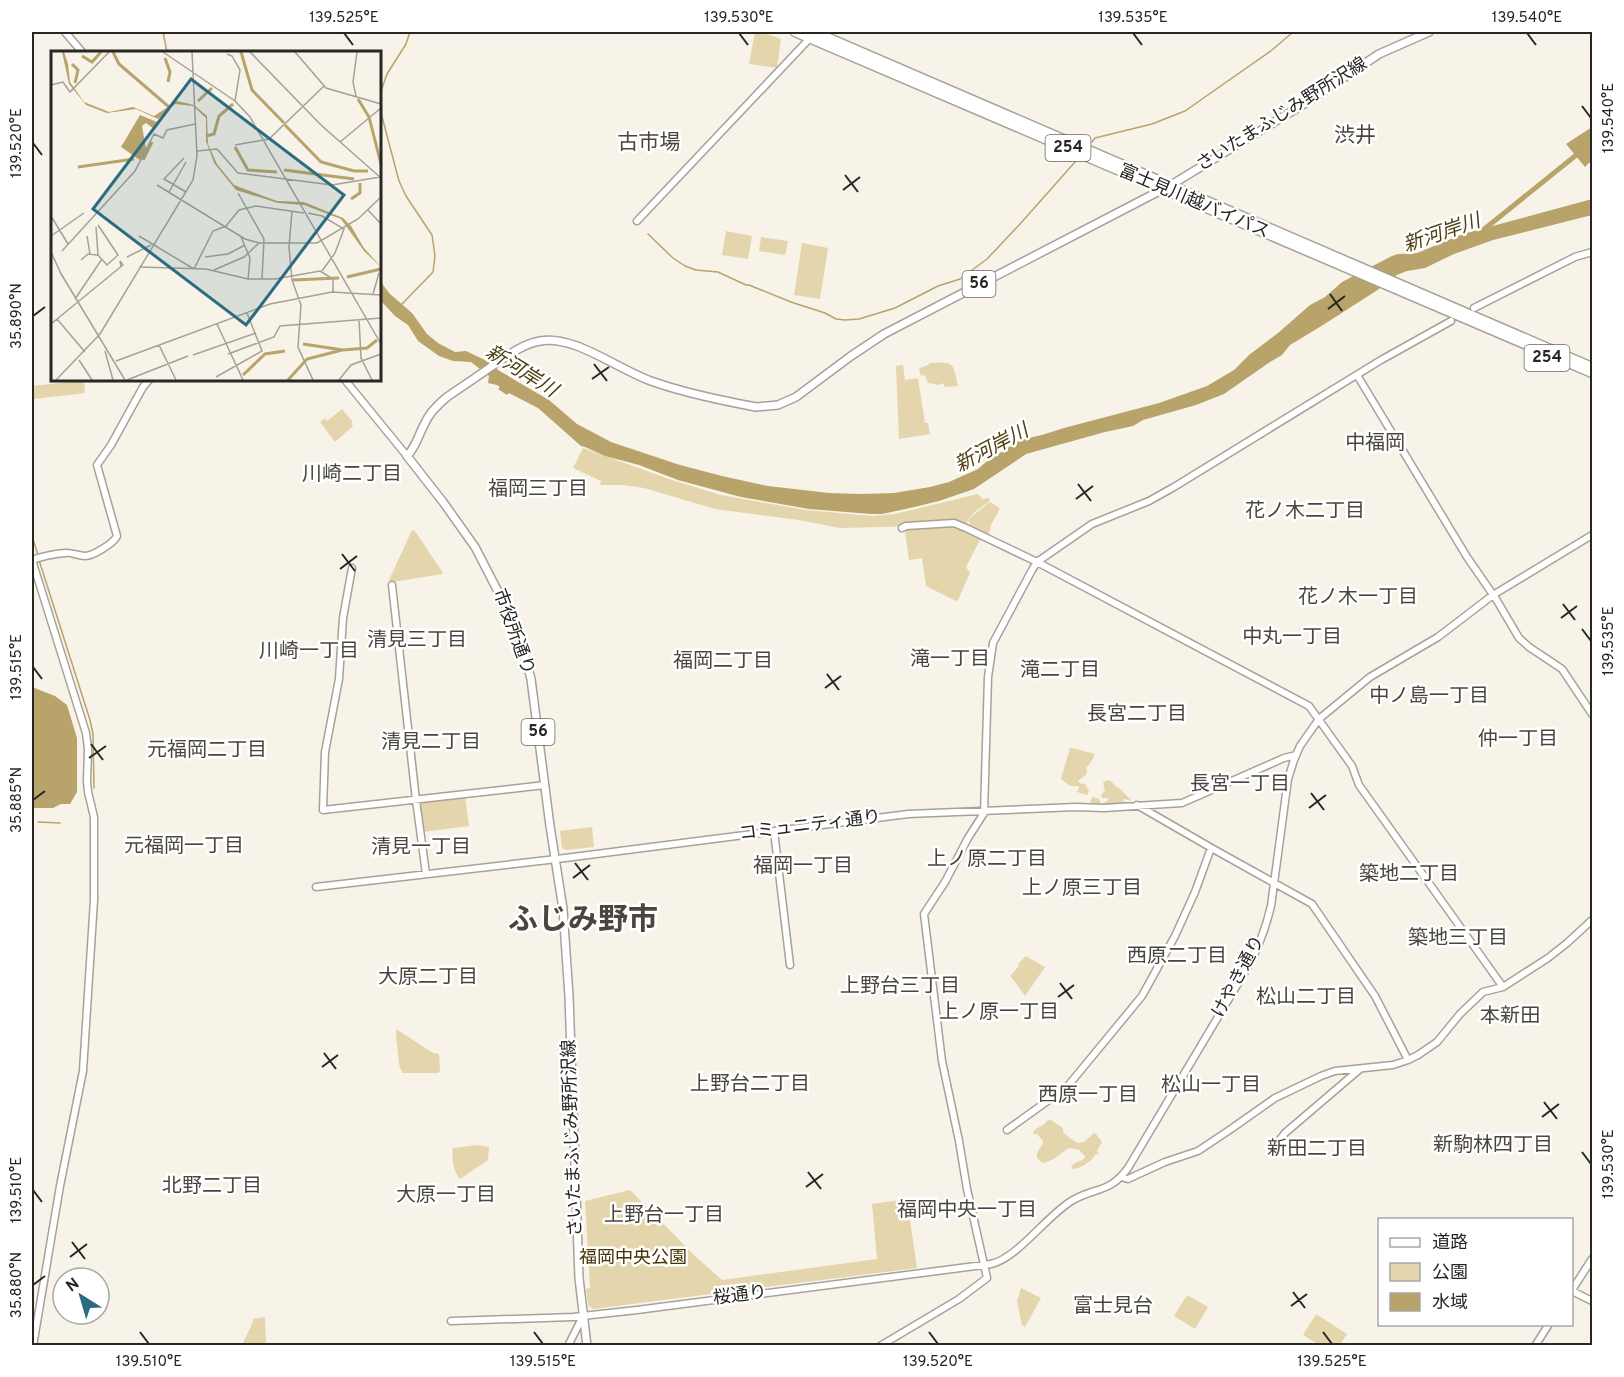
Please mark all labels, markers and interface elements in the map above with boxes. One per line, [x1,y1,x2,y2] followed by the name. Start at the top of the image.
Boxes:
[309,9,379,28] text: 139.525°E
[704,9,774,28] text: 139.530°E
[1098,9,1168,28] text: 139.535°E
[1492,9,1562,28] text: 139.540°E
[51,51,381,381] inset map
[1192,53,1372,177] street label: さいたまふじみ野所沢線
[1600,83,1619,153] text: 139.540°E
[8,108,27,178] text: 139.520°E
[1334,123,1376,150] district label: 渋井
[618,130,681,157] district label: 古市場
[1046,135,1090,161] road number: 254
[1115,160,1273,244] street label: 富士見川越バイパス
[1400,208,1486,259] water label: 新河岸川
[962,271,996,297] road number: 56
[8,283,27,349] text: 35.890°N
[480,340,564,405] water label: 新河岸川
[1524,345,1570,371] road number: 254
[951,418,1035,479] water label: 新河岸川
[1345,431,1405,457] district label: 中福岡
[302,462,402,488] district label: 川崎二丁目
[488,477,588,503] district label: 福岡三丁目
[1245,499,1365,525] district label: 花ノ木二丁目
[1298,585,1418,611] district label: 花ノ木一丁目
[487,586,539,678] street label: 市役所通り
[1600,606,1619,676] text: 139.535°E
[1242,625,1342,651] district label: 中丸一丁目
[367,628,467,654] district label: 清見三丁目
[8,634,27,700] text: 139.515°E
[259,639,359,665] district label: 川崎一丁目
[910,647,990,673] district label: 滝一丁目
[673,649,773,675] district label: 福岡二丁目
[1020,658,1100,684] district label: 滝二丁目
[1369,684,1489,710] district label: 中ノ島一丁目
[1087,702,1187,728] district label: 長宮二丁目
[522,719,554,745] road number: 56
[1478,727,1558,753] district label: 仲一丁目
[381,730,481,756] district label: 清見二丁目
[147,738,267,764] district label: 元福岡二丁目
[8,767,27,833] text: 35.885°N
[1190,772,1290,798] district label: 長宮一丁目
[738,806,882,846] street label: コミュニティ通り
[124,834,244,860] district label: 元福岡一丁目
[371,835,471,861] district label: 清見一丁目
[927,847,1047,873] district label: 上ノ原二丁目
[753,854,853,880] district label: 福岡一丁目
[1359,862,1459,888] district label: 築地二丁目
[1022,876,1142,902] district label: 上ノ原三丁目
[508,903,658,940] district label: ふじみ野市
[1408,926,1508,952] district label: 築地三丁目
[1208,932,1270,1022] street label: けやき通り
[1127,944,1227,970] district label: 西原二丁目
[378,965,478,991] district label: 大原二丁目
[840,974,960,1000] district label: 上野台三丁目
[1256,985,1356,1011] district label: 松山二丁目
[939,1000,1059,1026] district label: 上ノ原一丁目
[1480,1004,1540,1030] district label: 本新田
[558,1039,588,1237] street label: さいたまふじみ野所沢線
[690,1072,810,1098] district label: 上野台二丁目
[1161,1073,1261,1099] district label: 松山一丁目
[1038,1083,1138,1109] district label: 西原一丁目
[1600,1129,1619,1199] text: 139.530°E
[1433,1133,1553,1159] district label: 新駒林四丁目
[1267,1137,1367,1163] district label: 新田二丁目
[8,1157,27,1223] text: 139.510°E
[162,1174,262,1200] district label: 北野二丁目
[396,1183,496,1209] district label: 大原一丁目
[897,1198,1037,1224] district label: 福岡中央一丁目
[604,1203,724,1229] district label: 上野台一丁目
[1378,1218,1573,1326] legend
[1432,1232,1468,1255] text: 道路
[579,1247,687,1270] park label: 福岡中央公園
[8,1252,27,1318] text: 35.880°N
[1432,1262,1468,1285] text: 公園
[51,1266,111,1326] north arrow
[63,1274,84,1297] text: N
[712,1281,768,1311] street label: 桜通り
[1432,1292,1468,1315] text: 水域
[1073,1294,1153,1320] district label: 富士見台
[116,1353,182,1372] text: 139.510°E
[510,1353,576,1372] text: 139.515°E
[903,1353,973,1372] text: 139.520°E
[1297,1353,1367,1372] text: 139.525°E

